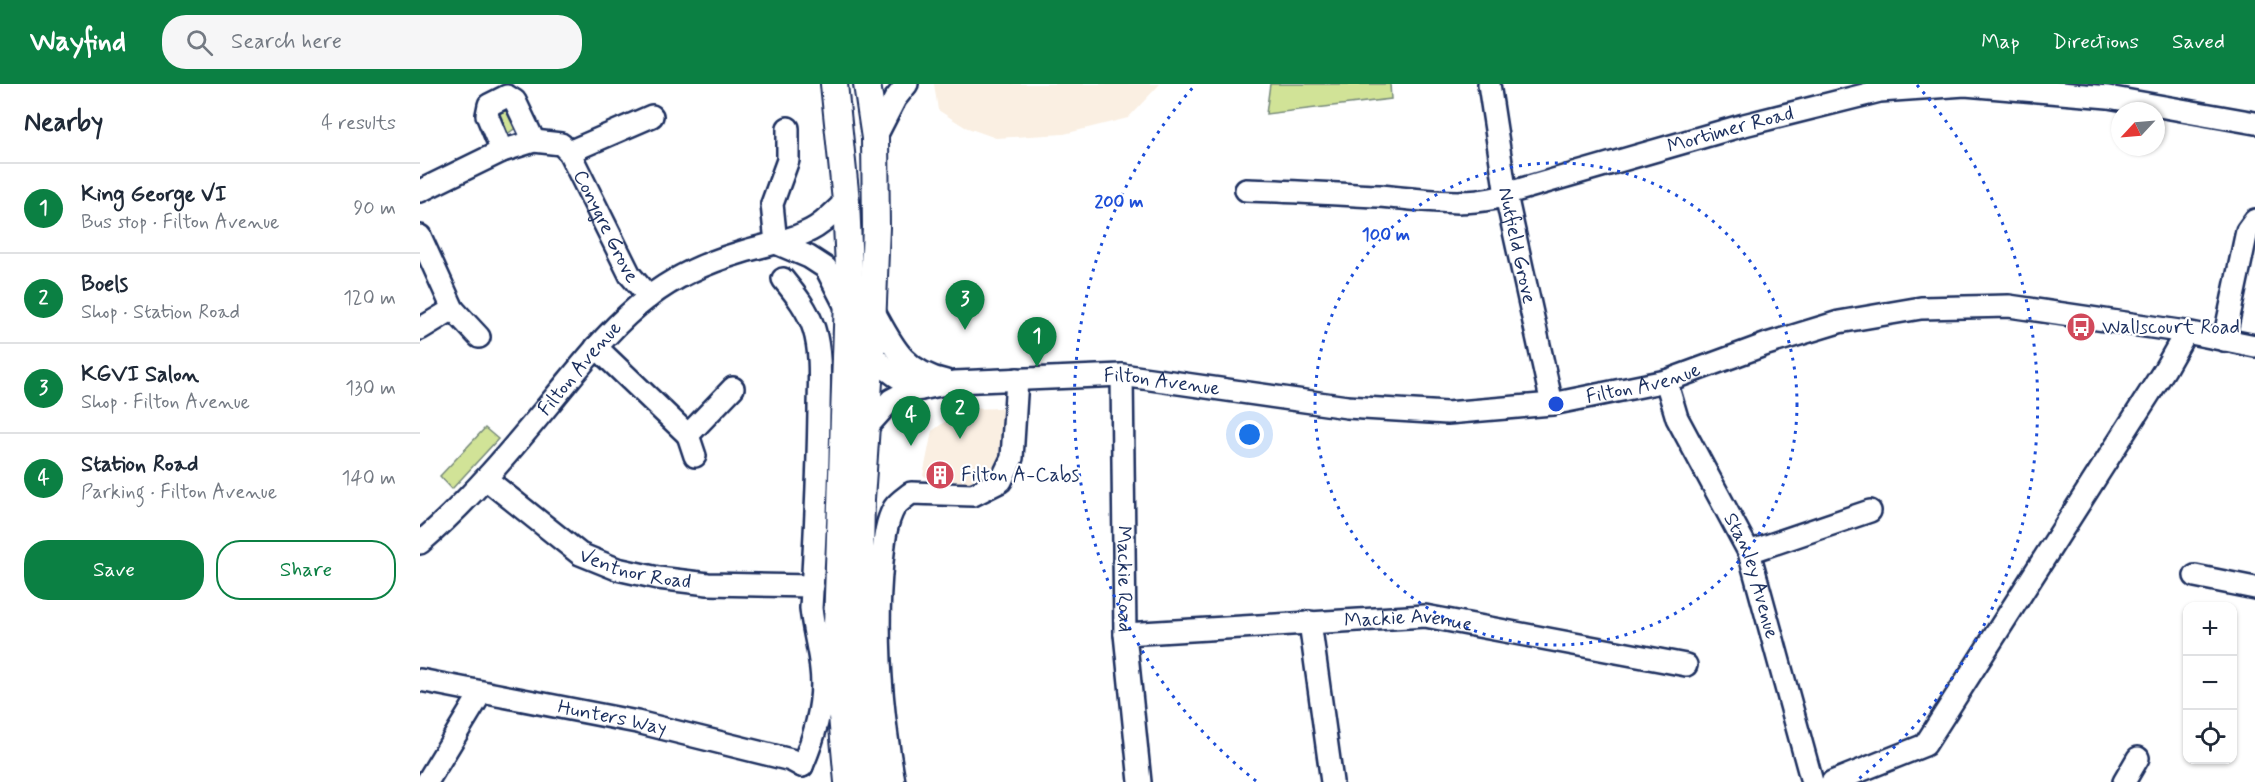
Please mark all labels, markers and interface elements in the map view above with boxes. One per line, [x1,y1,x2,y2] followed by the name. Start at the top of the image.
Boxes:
[162,15,582,69] search box
[30,24,126,61] text: Wayfind
[183,26,216,59] icon: search
[231,28,342,56] text: Search here
[1981,28,2020,56] text: Map
[2053,28,2139,56] text: Directions
[2172,28,2225,56] text: Saved
[1664,100,1796,160] street label: Mortimer Road
[2111,102,2165,156] north arrow
[24,106,103,140] text: Nearby
[321,110,396,137] text: 4 results
[567,165,645,289] street label: Conygre Grove
[81,181,227,209] text: King George VI
[1492,186,1543,306] street label: Nutfield Grove
[1094,190,1144,214] text: 200 m
[39,195,48,222] text: 1
[353,195,396,222] text: 90 m
[81,209,280,236] text: Bus stop · Filton Avenue
[1362,223,1410,247] text: 100 m
[81,271,128,299] text: Boels
[946,280,984,330] pin: 3
[39,285,48,312] text: 2
[343,285,396,312] text: 120 m
[81,299,240,326] text: Shop · Station Road
[2065,311,2097,343] bus stop icon: Wallscourt Road
[2102,314,2240,341] place label: Wallscourt Road
[531,315,628,421] street label: Filton Avenue
[1018,318,1056,367] pin: 1
[1584,356,1704,410] street label: Filton Avenue
[81,361,199,389] text: KGVI Salon
[1103,361,1222,402] street label: Filton Avenue
[39,375,48,402] text: 3
[345,375,396,402] text: 130 m
[81,389,250,416] text: Shop · Filton Avenue
[940,390,980,439] pin: 2
[1546,394,1566,414] centre of rings
[892,396,930,446] pin: 4
[1235,420,1264,449] your location
[81,451,198,479] text: Station Road
[924,459,956,491] building icon: Filton A-Cabs
[961,462,1080,489] place label: Filton A-Cabs
[38,465,49,492] text: 4
[342,465,396,492] text: 140 m
[81,479,277,506] text: Parking · Filton Avenue
[1717,508,1786,642] street label: Stanley Avenue
[1110,526,1138,632] street label: Mackie Road
[24,540,204,600] button: Save
[216,540,396,600] button: Share
[575,542,693,595] street label: Ventnor Road
[1343,602,1475,638] street label: Mackie Avenue
[2183,602,2237,764] map controls
[2183,602,2237,656] button: +
[2183,656,2237,710] button: −
[556,693,670,742] street label: Hunters Way
[2183,710,2237,764] button: locate

